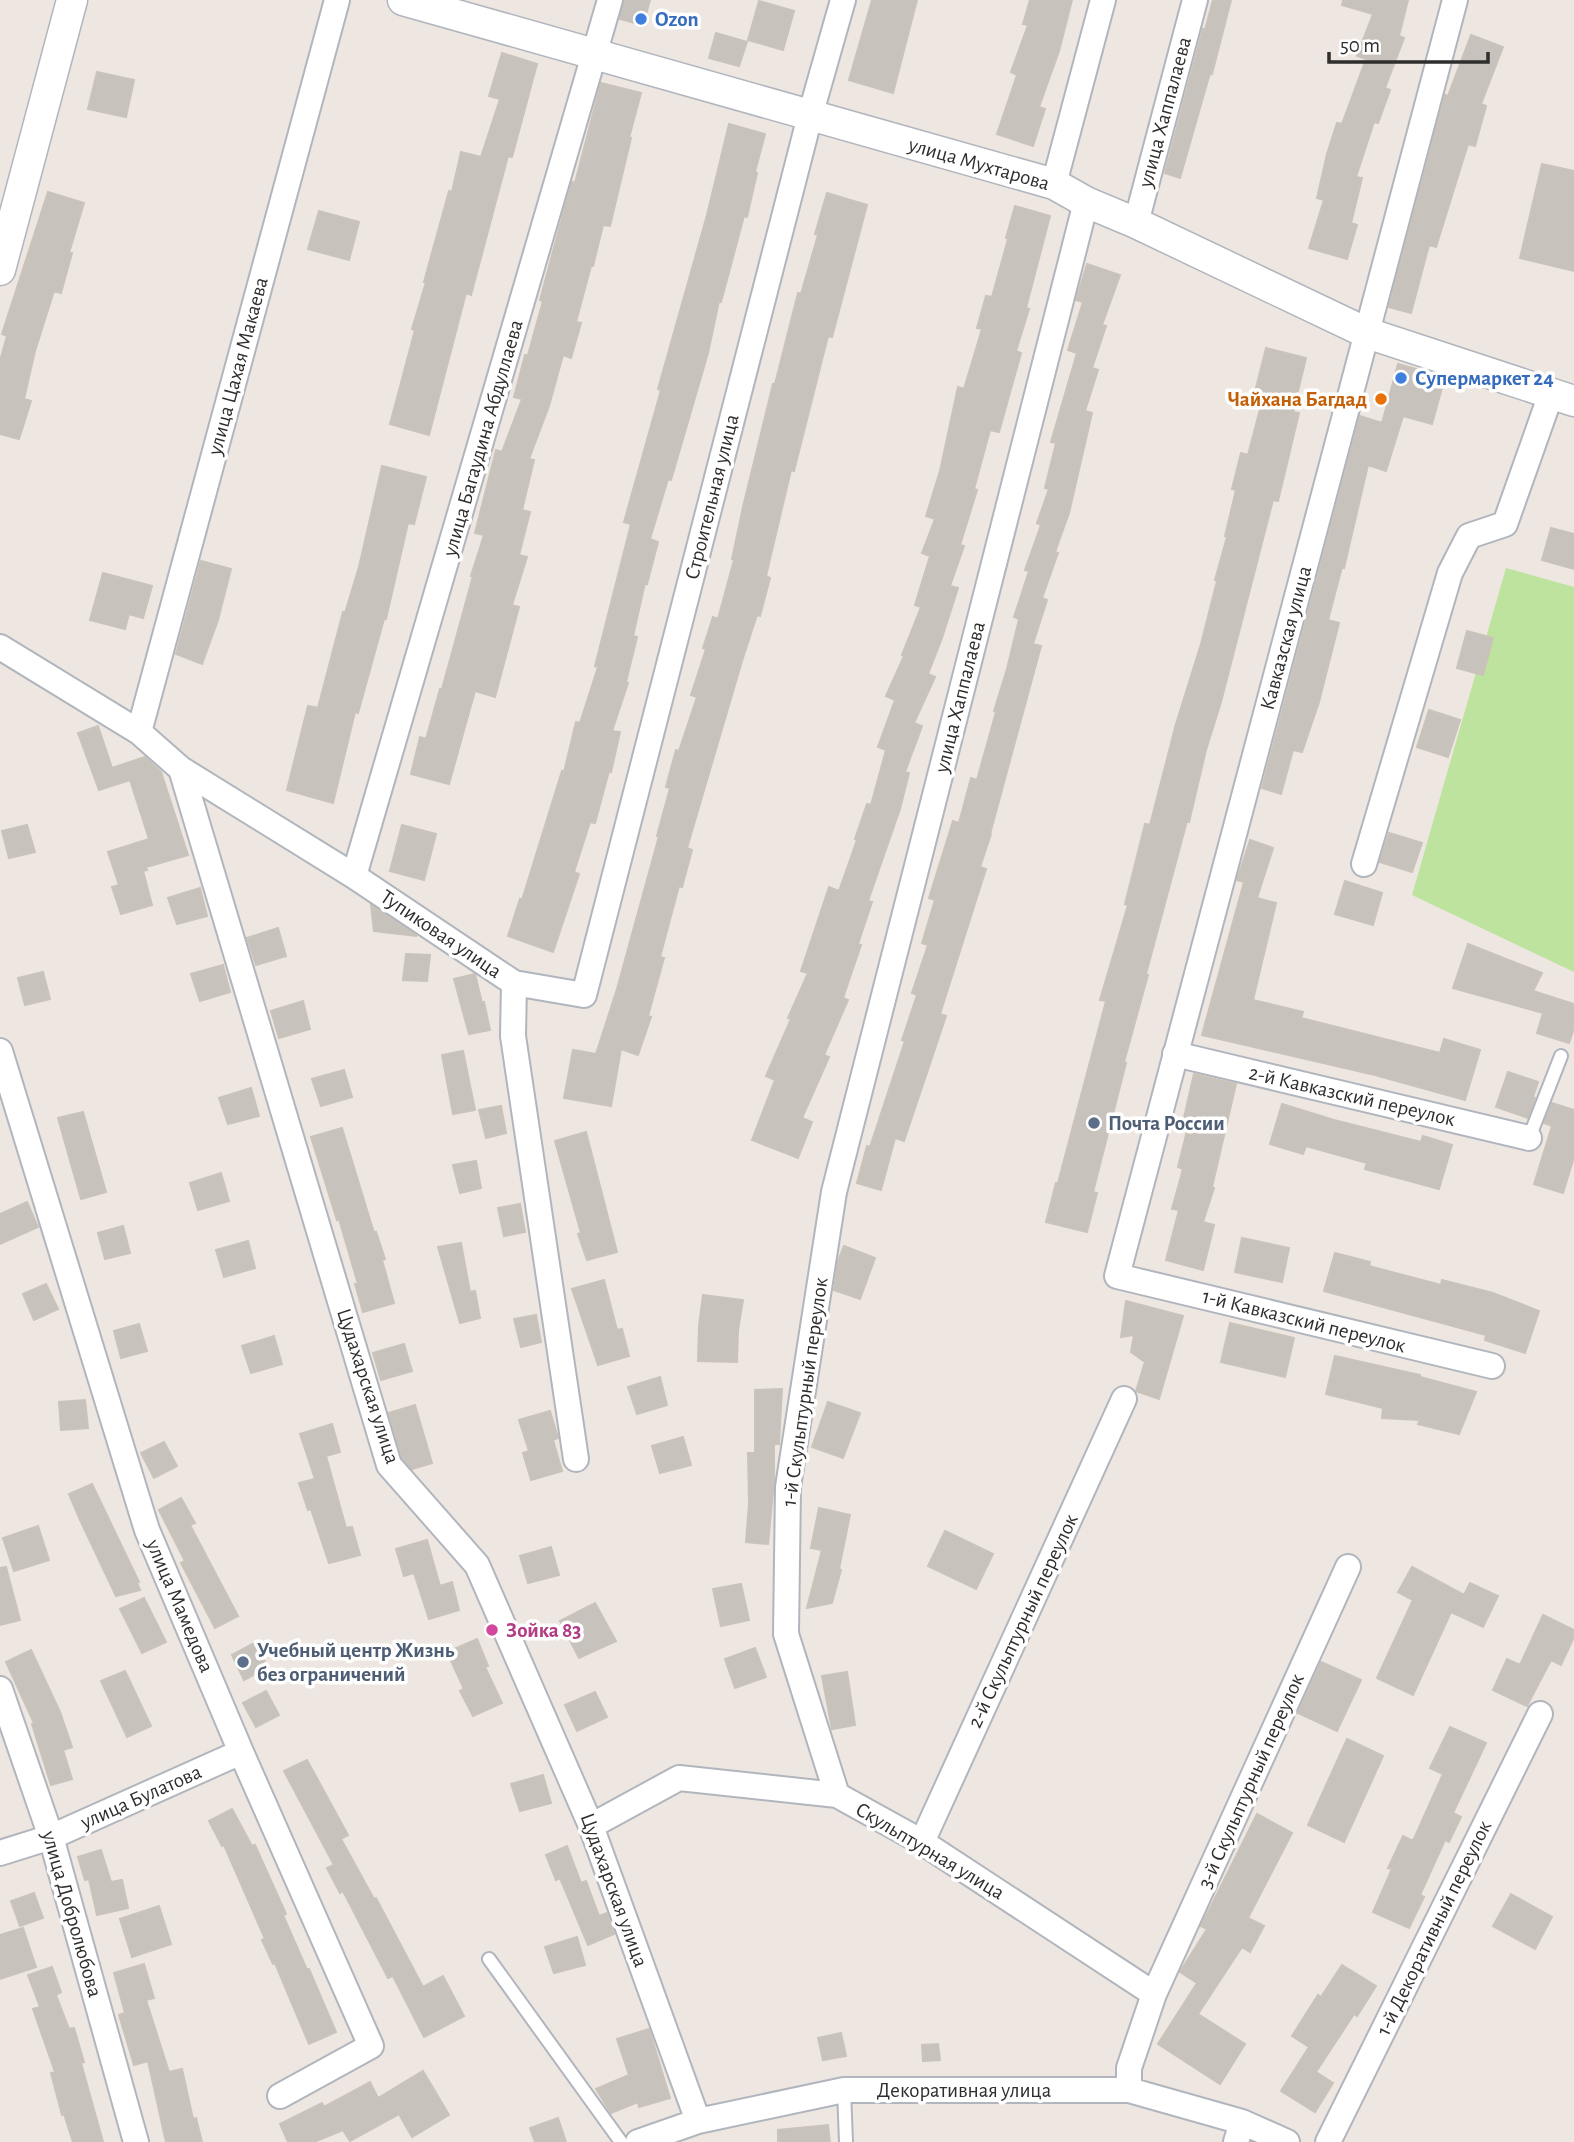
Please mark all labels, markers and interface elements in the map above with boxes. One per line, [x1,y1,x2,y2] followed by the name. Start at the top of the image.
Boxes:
[655,9,699,30] place label: Ozon
[633,11,649,27] marker: Ozon
[1329,21,1488,65] scale bar
[1135,34,1195,190] street label: улица Хаппалаева
[1340,35,1380,56] text: 50 m
[905,134,1052,194] street label: улица Мухтарова
[204,274,272,458] street label: улица Цахая Макаева
[439,317,527,560] street label: улица Багаудина Абдуллаева
[1415,368,1554,389] place label: Супермаркет 24
[1393,370,1409,386] marker: Супермаркет 24
[1227,389,1367,410] place label: Чайхана Багдад
[1373,391,1389,407] marker: Чайхана Багдад
[681,412,743,582] street label: Строительная улица
[1257,563,1315,712] street label: Кавказская улица
[931,619,989,776] street label: улица Хаппалаева
[377,886,506,982] street label: Тупиковая улица
[1247,1062,1457,1130] street label: 2-й Кавказский переулок
[1108,1113,1225,1134] place label: Почта России
[1086,1115,1102,1131] marker: Почта России
[779,1276,832,1508] street label: 1-й Скульптурный переулок
[1200,1286,1408,1357] street label: 1-й Кавказский переулок
[333,1306,403,1467] street label: Цудахарская улица
[964,1511,1082,1731] street label: 2-й Скульптурный переулок
[142,1535,218,1676] street label: улица Мамедова
[506,1620,581,1641] place label: Зойка 83
[484,1622,500,1638] marker: Зойка 83
[257,1640,455,1685] place label: Учебный центр Жизнь без ограничений
[235,1654,251,1670] marker: Учебный центр Жизнь без ограничений
[1194,1670,1308,1891] street label: 3-й Скульптурный переулок
[77,1761,205,1833] street label: улица Булатова
[852,1798,1008,1904] street label: Скульптурная улица
[576,1810,652,1970] street label: Цудахарская улица
[1373,1817,1495,2039] street label: 1-й Декоративный переулок
[38,1828,106,2000] street label: улица Добролюбова
[877,2080,1052,2101] street label: Декоративная улица

